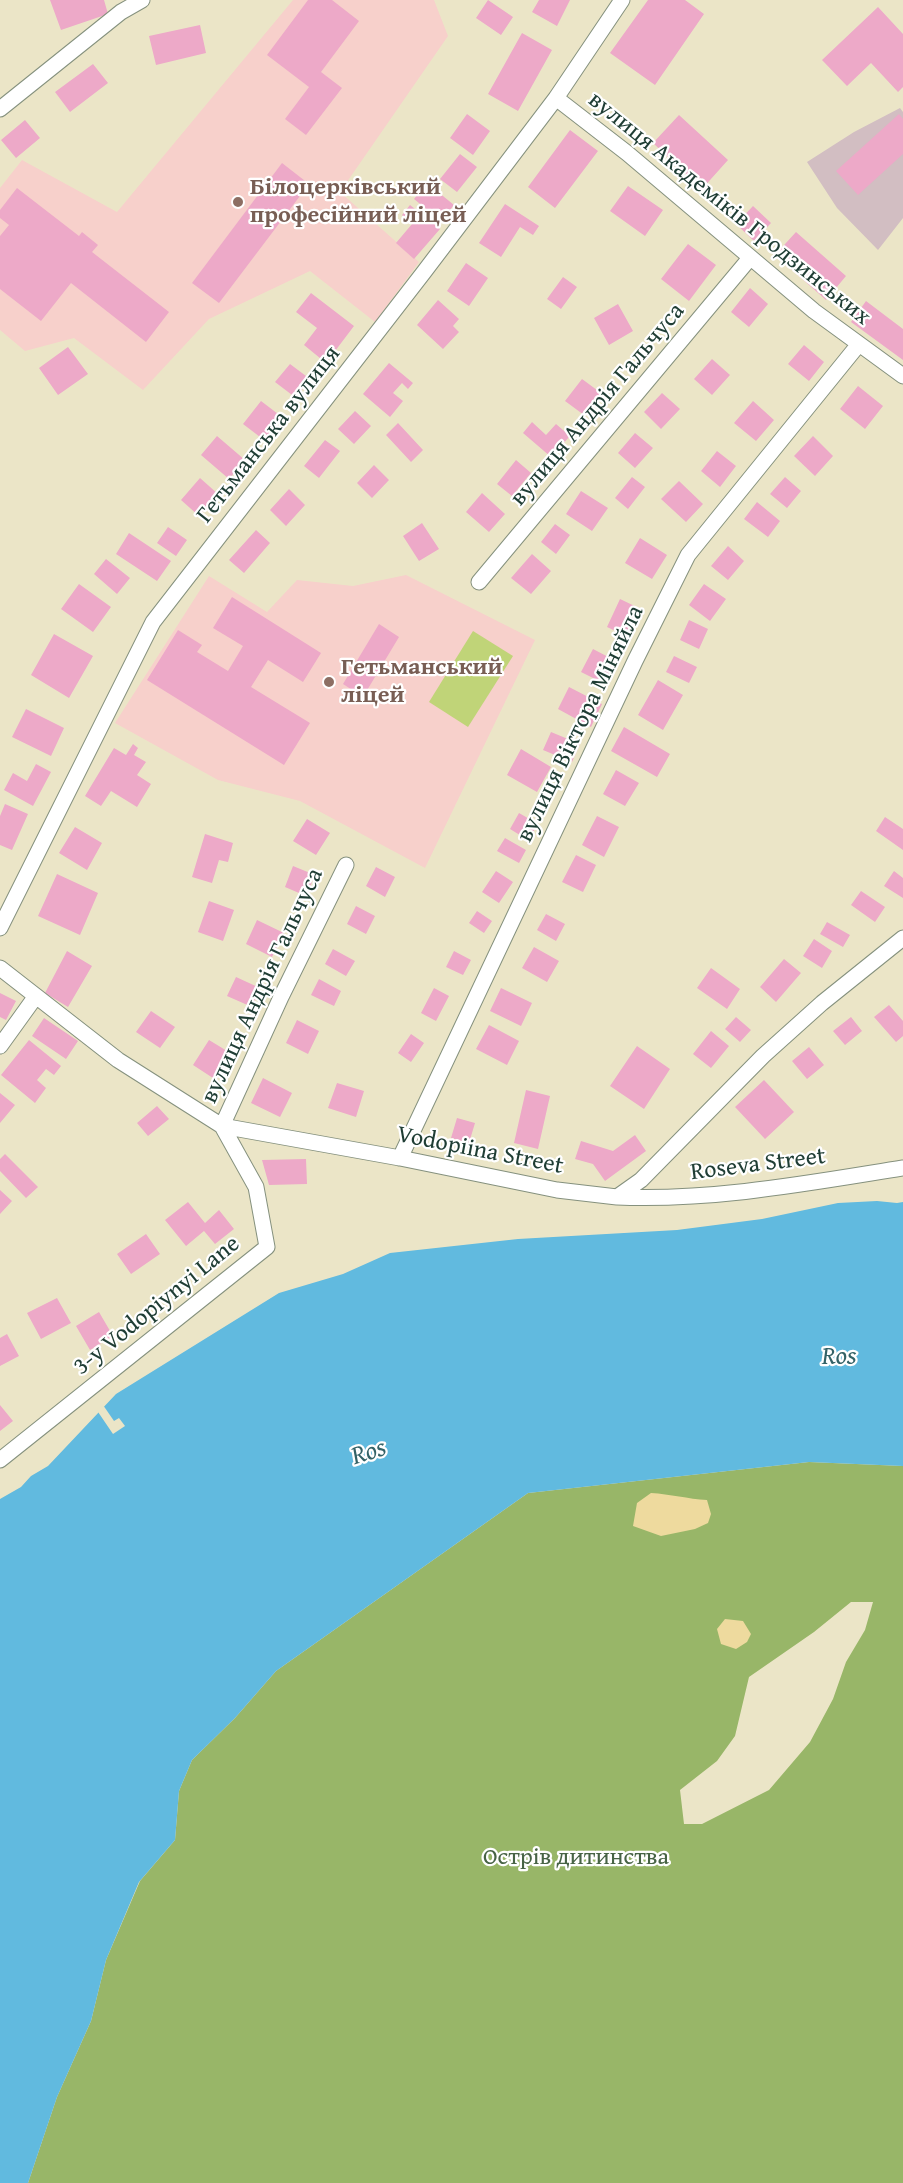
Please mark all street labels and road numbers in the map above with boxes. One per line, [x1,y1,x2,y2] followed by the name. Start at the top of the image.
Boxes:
[582,86,876,332] street label: вулиця Академіків Гродзинських
[505,298,691,512] street label: вулиця Андрія Гальчуса
[191,341,347,529] street label: Гетьманська вулиця
[511,601,651,847] street label: вулиця Віктора Міняйла
[196,864,330,1108] street label: вулиця Андрія Гальчуса
[394,1121,566,1181] street label: Vodopiina Street
[689,1142,827,1188] street label: Roseva Street
[68,1230,246,1382] street label: 3-y Vodopiynyi Lane

